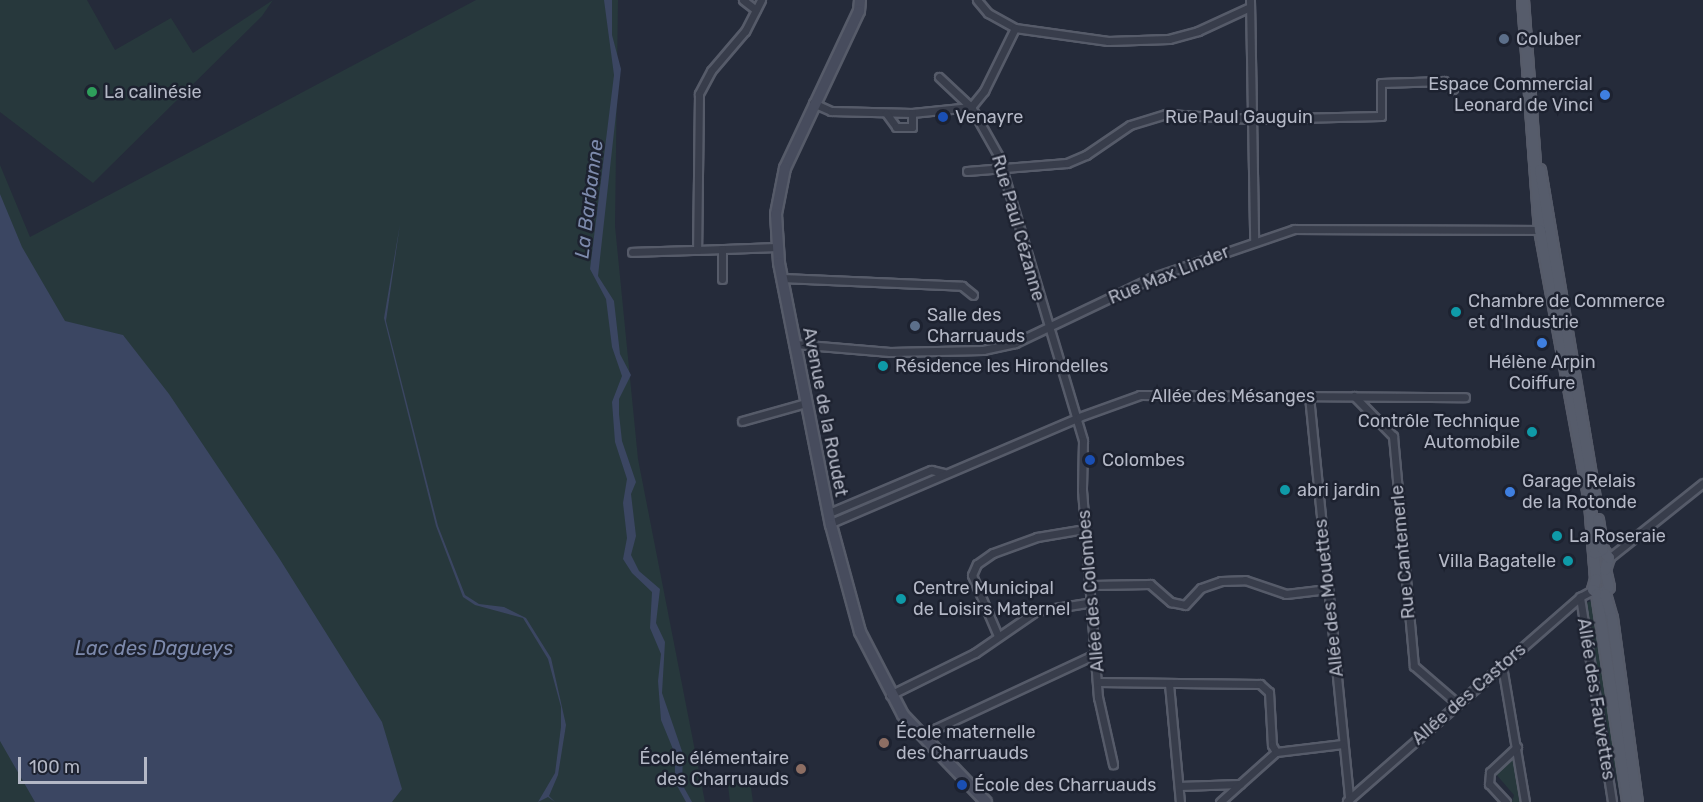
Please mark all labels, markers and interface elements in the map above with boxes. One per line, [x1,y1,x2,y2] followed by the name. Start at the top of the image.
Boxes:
[1516,28,1581,50] place label: Coluber
[1497,32,1511,46] marker: Coluber
[1428,74,1593,116] place label: Espace Commercial Leonard de Vinci
[104,81,202,103] place label: La calinésie
[85,85,99,99] marker: La calinésie
[1598,88,1612,102] marker: Espace Commercial Leonard de Vinci
[955,106,1023,128] place label: Venayre
[1165,106,1313,128] street label: Rue Paul Gauguin
[936,110,950,124] marker: Venayre
[570,138,608,260] water label: La Barbanne
[987,152,1049,304] street label: Rue Paul Cézanne
[1105,241,1233,309] street label: Rue Max Linder
[1468,291,1665,334] place label: Chambre de Commerce et d'Industrie
[927,305,1025,348] place label: Salle des Charruauds
[1449,305,1463,319] marker: Chambre de Commerce et d'Industrie
[908,319,922,333] marker: Salle des Charruauds
[798,326,852,498] street label: Avenue de la Roudet
[1535,336,1549,350] marker: Hélène Arpin Coiffure
[1488,352,1596,394] place label: Hélène Arpin Coiffure
[895,355,1108,377] place label: Résidence les Hirondelles
[876,359,890,373] marker: Résidence les Hirondelles
[1151,385,1315,407] street label: Allée des Mésanges
[1357,411,1520,454] place label: Contrôle Technique Automobile
[1525,425,1539,439] marker: Contrôle Technique Automobile
[1102,449,1185,471] place label: Colombes
[1083,453,1097,467] marker: Colombes
[1522,471,1637,514] place label: Garage Relais de la Rotonde
[1297,479,1380,501] place label: abri jardin
[1278,483,1292,497] marker: abri jardin
[1386,484,1420,620] street label: Rue Cantemerle
[1503,485,1517,499] marker: Garage Relais de la Rotonde
[1073,509,1109,673] street label: Allée des Colombes
[1310,518,1348,678] street label: Allée des Mouettes
[1569,525,1666,547] place label: La Roseraie
[1550,529,1564,543] marker: La Roseraie
[1438,550,1556,572] place label: Villa Bagatelle
[1561,554,1575,568] marker: Villa Bagatelle
[913,578,1070,620] place label: Centre Municipal de Loisirs Maternel
[894,592,908,606] marker: Centre Municipal de Loisirs Maternel
[1573,617,1619,781] street label: Allée des Fauvettes
[75,636,233,660] water label: Lac des Dagueys
[1407,639,1531,749] street label: Allée des Castors
[896,722,1036,764] place label: École maternelle des Charruauds
[877,736,891,750] marker: École maternelle des Charruauds
[21,745,150,783] scale bar
[640,748,789,790] place label: École élémentaire des Charruauds
[29,756,80,778] text: 100 m
[794,762,808,776] marker: École élémentaire des Charruauds
[974,774,1156,796] place label: École des Charruauds
[955,778,969,792] marker: École des Charruauds

